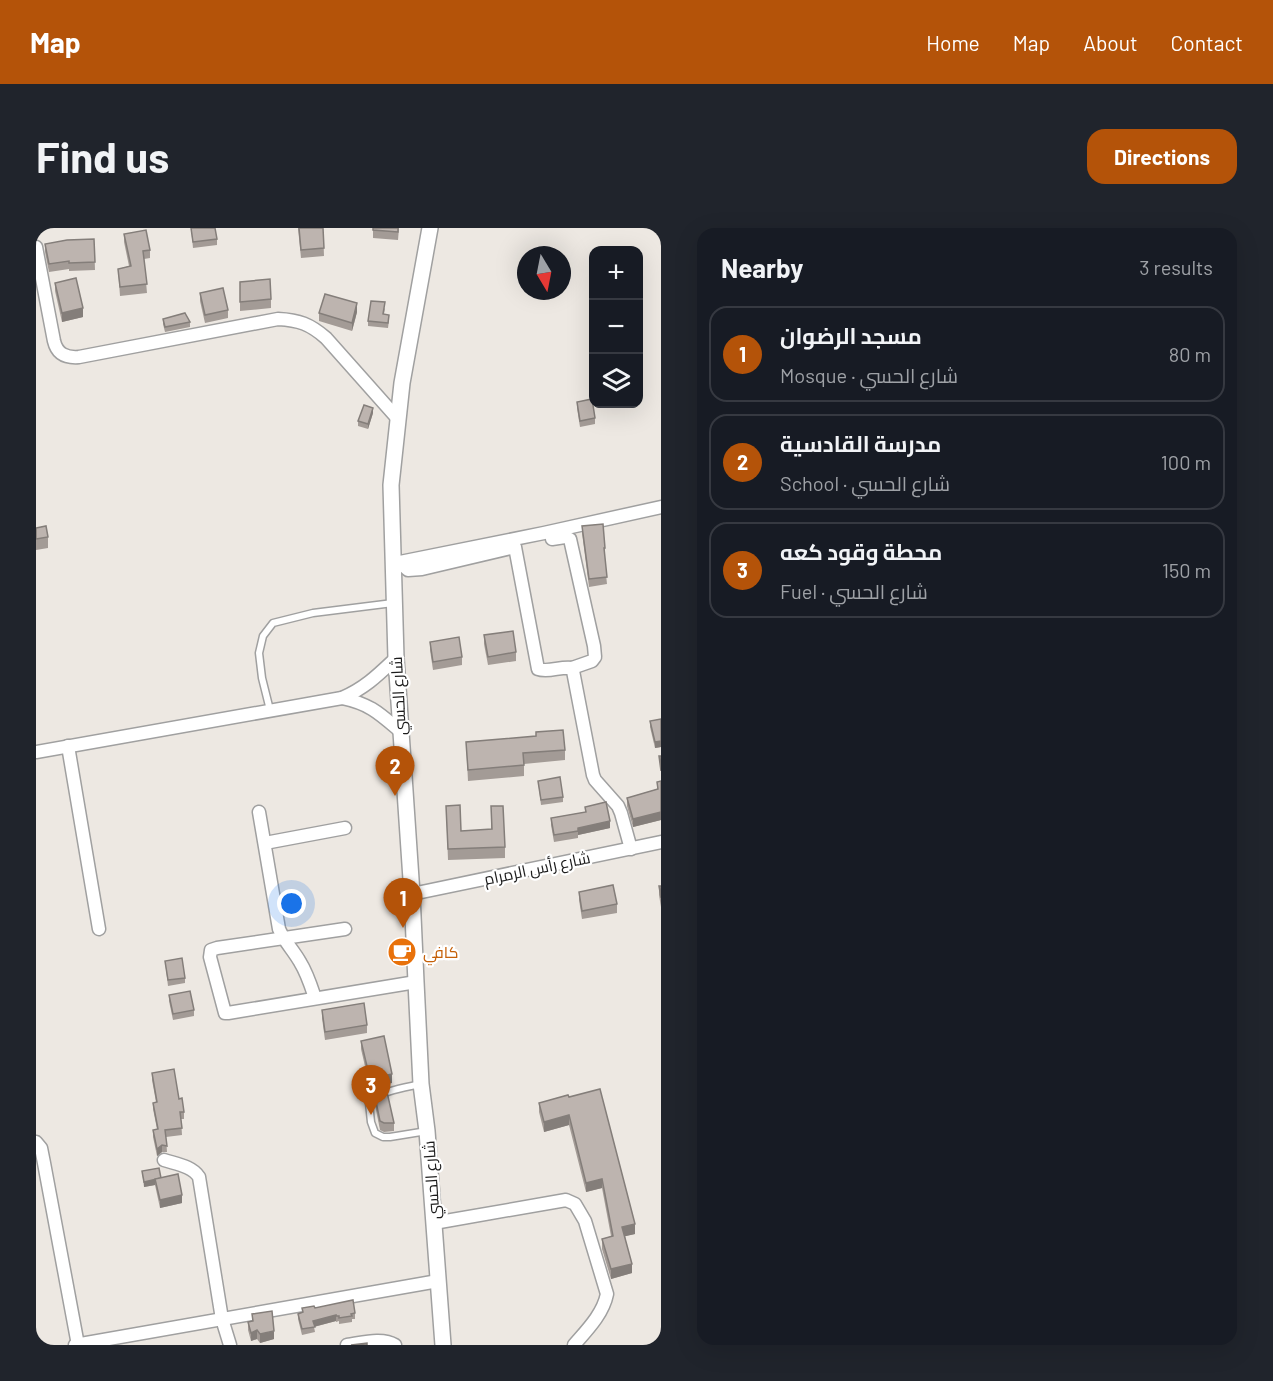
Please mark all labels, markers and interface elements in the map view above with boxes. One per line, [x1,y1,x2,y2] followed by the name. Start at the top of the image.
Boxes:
[30,25,81,59] text: Map
[926,30,980,55] text: Home
[1013,30,1050,55] text: Map
[1083,30,1138,55] text: About
[1171,30,1243,55] text: Contact
[1087,129,1237,184] button: Directions
[36,131,169,181] text: Find us
[517,246,571,300] north arrow
[589,246,643,408] map controls
[589,246,643,300] button: +
[721,252,803,283] text: Nearby
[1139,255,1213,279] text: 3 results
[589,300,643,354] button: −
[780,322,922,348] text: مسجد الرضوان
[739,342,746,366] text: 1
[1169,342,1211,366] text: 80 m
[589,354,643,408] button: layers
[780,363,958,387] text: Mosque · شارع الحسي
[780,430,941,456] text: مدرسة القادسية
[737,450,748,474] text: 2
[1161,450,1211,474] text: 100 m
[780,471,950,495] text: School · شارع الحسي
[780,538,942,564] text: محطة وقود كعه
[737,558,748,582] text: 3
[1162,558,1211,582] text: 150 m
[780,579,928,603] text: Fuel · شارع الحسي
[386,656,413,736] street label: شارع الحسي
[376,746,414,796] pin: 2
[482,847,592,891] street label: شارع رأس الرمرام
[384,878,422,928] pin: 1
[277,889,306,918] your location
[386,936,418,968] cafe icon: كافي
[423,942,458,966] place label: كافي
[352,1066,390,1115] pin: 3
[418,1140,447,1220] street label: شارع الحسي

